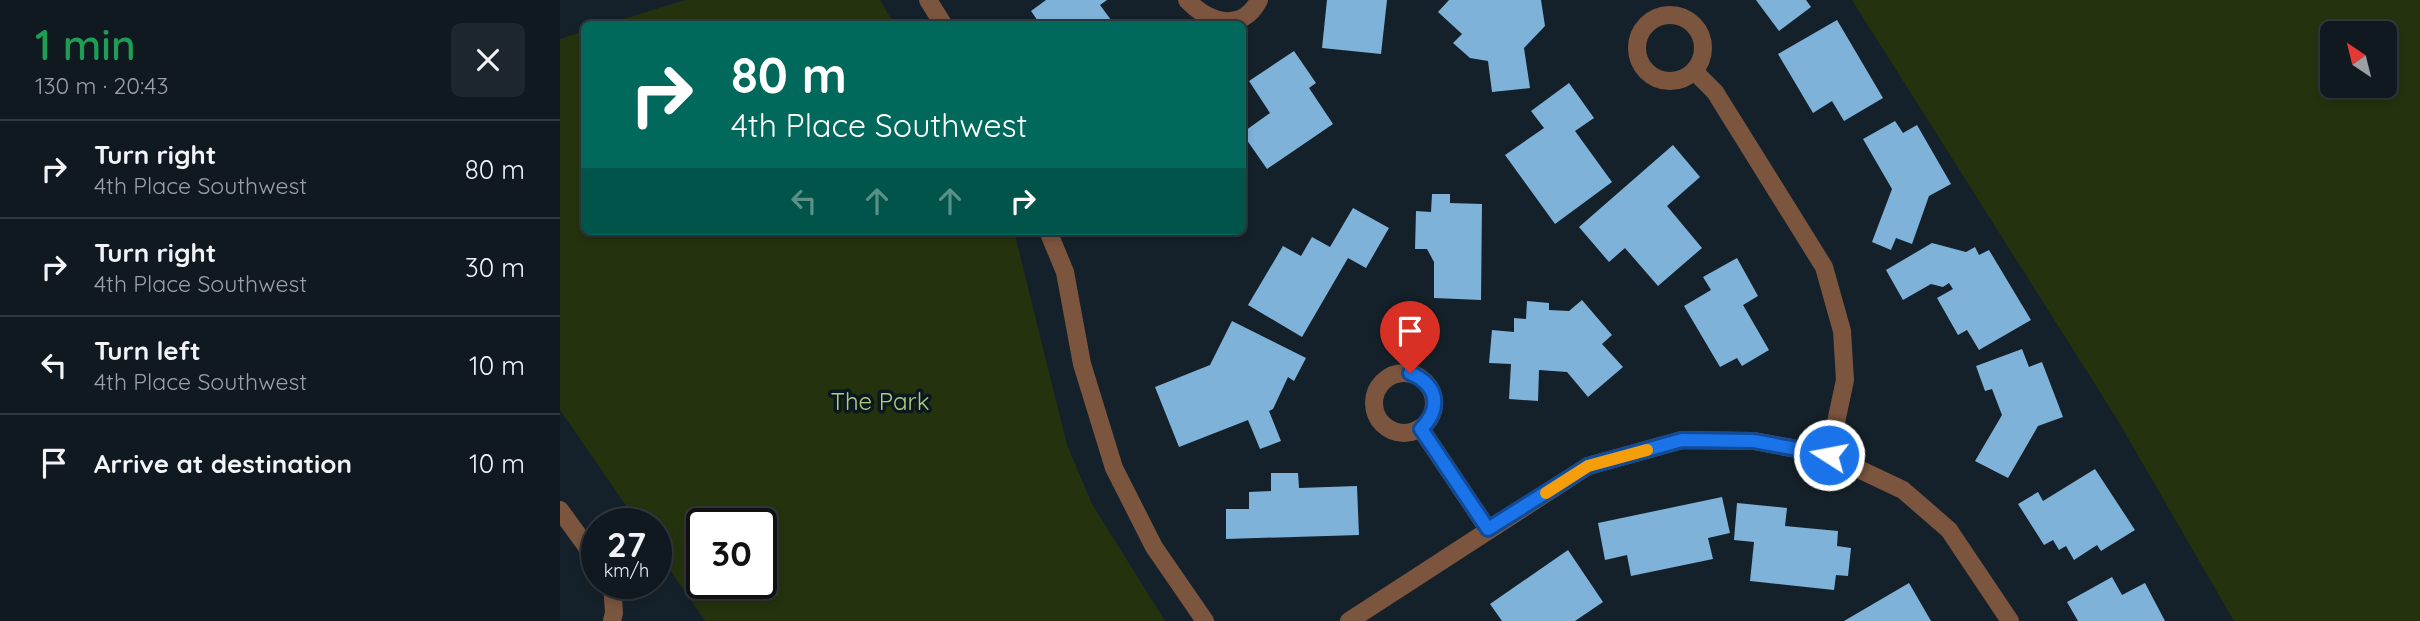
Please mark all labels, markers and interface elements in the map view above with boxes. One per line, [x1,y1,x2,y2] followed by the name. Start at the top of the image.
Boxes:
[35,18,136,71] text: 1 min
[2320,21,2398,98] north arrow
[2320,21,2397,98] map controls
[451,23,525,97] button: close
[731,44,847,105] text: 80 m
[616,49,707,140] icon: right
[35,71,168,100] text: 130 m · 20:43
[731,105,1027,145] text: 4th Place Southwest
[94,138,216,171] text: Turn right
[35,150,73,188] icon: right
[465,153,525,186] text: 80 m
[94,171,307,200] text: 4th Place Southwest
[785,182,823,220] icon: left
[858,182,896,220] icon: ahead
[931,182,969,220] icon: ahead
[1004,182,1042,220] icon: right
[94,236,216,269] text: Turn right
[35,248,73,286] icon: right
[465,251,525,284] text: 30 m
[94,269,307,298] text: 4th Place Southwest
[1380,301,1440,373] pin
[1391,312,1429,350] icon: arrive
[94,334,201,367] text: Turn left
[35,346,73,384] icon: left
[469,349,525,382] text: 10 m
[94,367,307,396] text: 4th Place Southwest
[830,386,930,416] park label: The Park
[1792,418,1866,492] position arrow
[35,444,73,482] icon: arrive
[94,447,352,480] text: Arrive at destination
[469,447,525,480] text: 10 m
[686,508,777,599] speed limit sign: 30
[607,522,646,566] text: 27
[604,559,649,582] text: km/h

